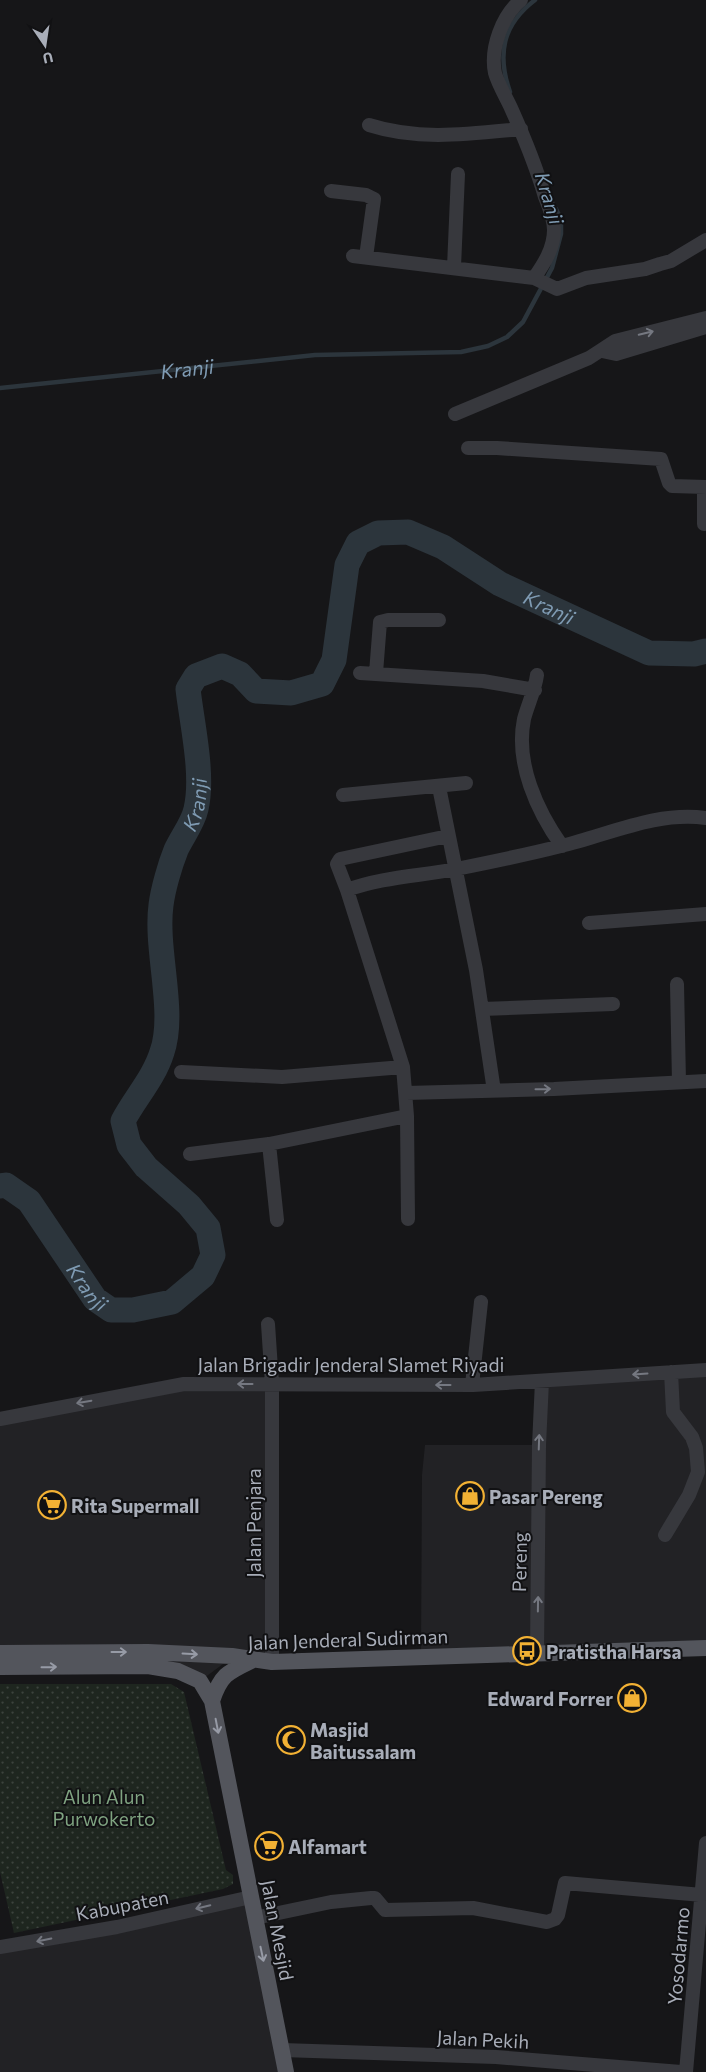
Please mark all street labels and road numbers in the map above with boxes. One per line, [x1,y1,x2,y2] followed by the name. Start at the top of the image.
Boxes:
[198,1353,504,1376] street label: Jalan Brigadir Jenderal Slamet Riyadi
[242,1468,265,1578] street label: Jalan Penjara
[507,1532,531,1592] street label: Pereng
[247,1624,449,1654] street label: Jalan Jenderal Sudirman
[257,1878,299,1982] street label: Jalan Mesjid
[74,1885,170,1925] street label: Kabupaten
[662,1906,694,2006] street label: Yosodarmo
[436,2025,530,2053] street label: Jalan Pekih

